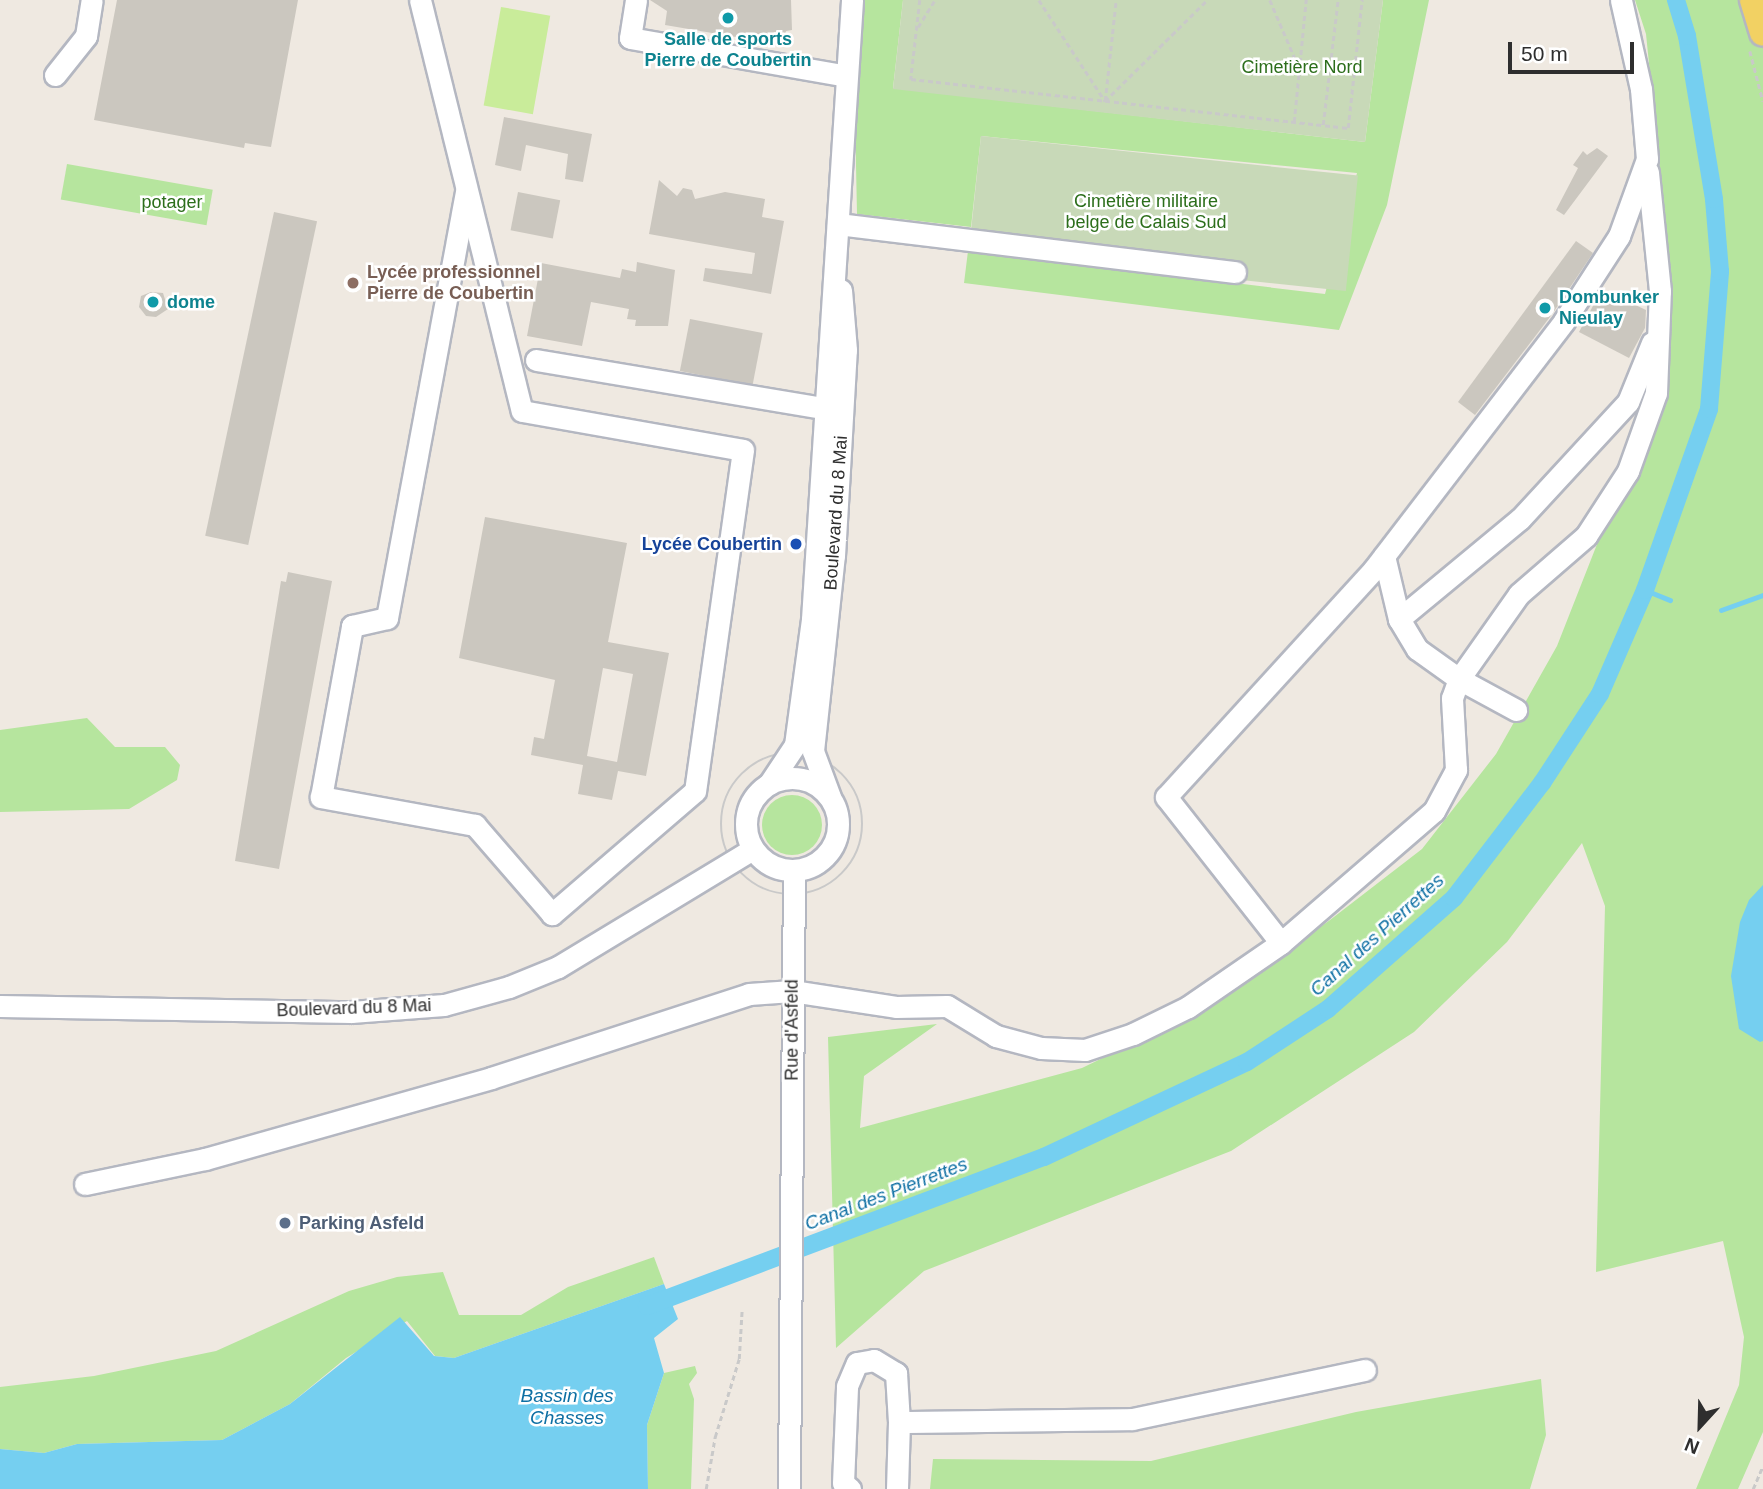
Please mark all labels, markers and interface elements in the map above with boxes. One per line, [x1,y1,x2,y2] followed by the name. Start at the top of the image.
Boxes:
[720,10,736,26] marker: Salle de sports Pierre de Coubertin
[1511,28,1637,72] scale bar
[644,29,812,72] place label: Salle de sports Pierre de Coubertin
[1521,42,1568,65] text: 50 m
[1241,56,1363,78] park label: Cimetière Nord
[141,191,203,213] park label: potager
[1065,191,1227,234] park label: Cimetière militaire belge de Calais Sud
[367,262,540,304] place label: Lycée professionnel Pierre de Coubertin
[345,275,361,291] marker: Lycée professionnel Pierre de Coubertin
[1559,287,1659,330] place label: Dombunker Nieulay
[167,291,215,313] place label: dome
[145,294,161,310] marker: dome
[1537,300,1553,316] marker: Dombunker Nieulay
[820,435,852,591] street label: Boulevard du 8 Mai
[642,533,782,555] place label: Lycée Coubertin
[788,536,804,552] marker: Lycée Coubertin
[1305,869,1449,1001] water label: Canal des Pierrettes
[781,979,803,1081] street label: Rue d'Asfeld
[276,995,432,1021] street label: Boulevard du 8 Mai
[802,1153,970,1235] water label: Canal des Pierrettes
[299,1212,425,1234] place label: Parking Asfeld
[277,1215,293,1231] marker: Parking Asfeld
[521,1385,613,1429] water label: Bassin des Chasses
[1665,1391,1735,1461] north arrow
[1682,1434,1702,1458] text: N

